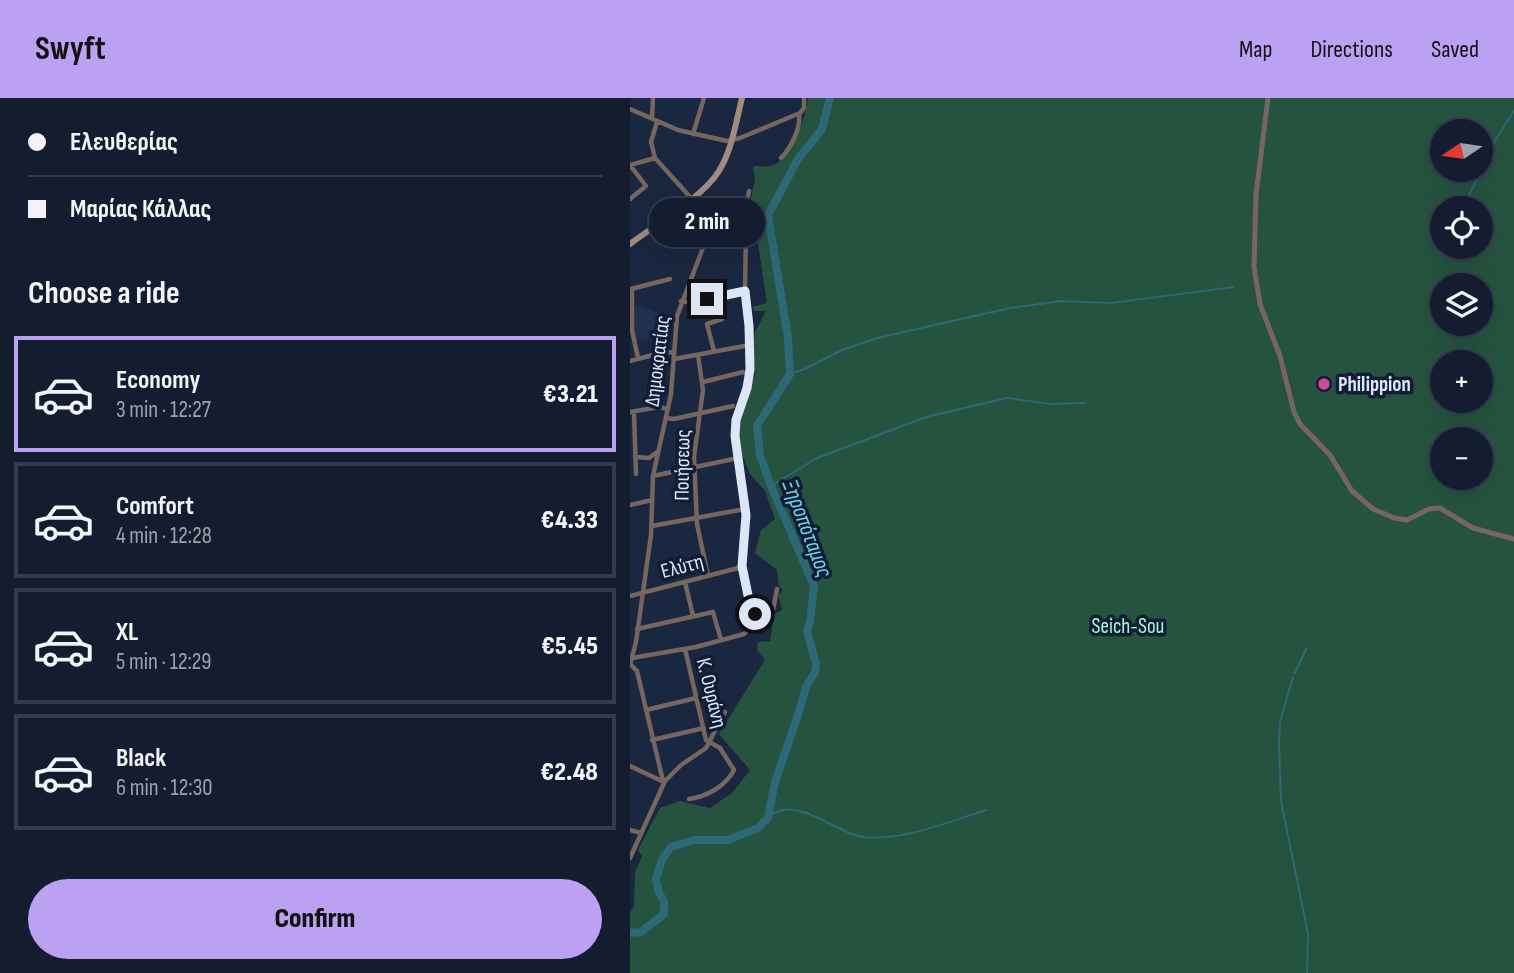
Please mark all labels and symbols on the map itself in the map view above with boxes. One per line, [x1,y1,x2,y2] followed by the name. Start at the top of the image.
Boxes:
[1430,119,1493,182] north arrow
[649,198,765,246] callout: 2 min
[691,283,723,315] route end
[640,314,675,408] street label: Δημοκρατίας
[1338,372,1411,397] place label: Philippion
[1316,376,1332,392] marker: Philippion
[669,429,696,501] street label: Ποιήσεως
[776,475,839,582] water label: Ξηροπόταμος
[658,549,706,584] street label: Ελύτη
[739,598,771,630] route start
[1092,614,1164,639] park label: Seich-Sou
[691,656,732,731] street label: Κ. Ουράνη

